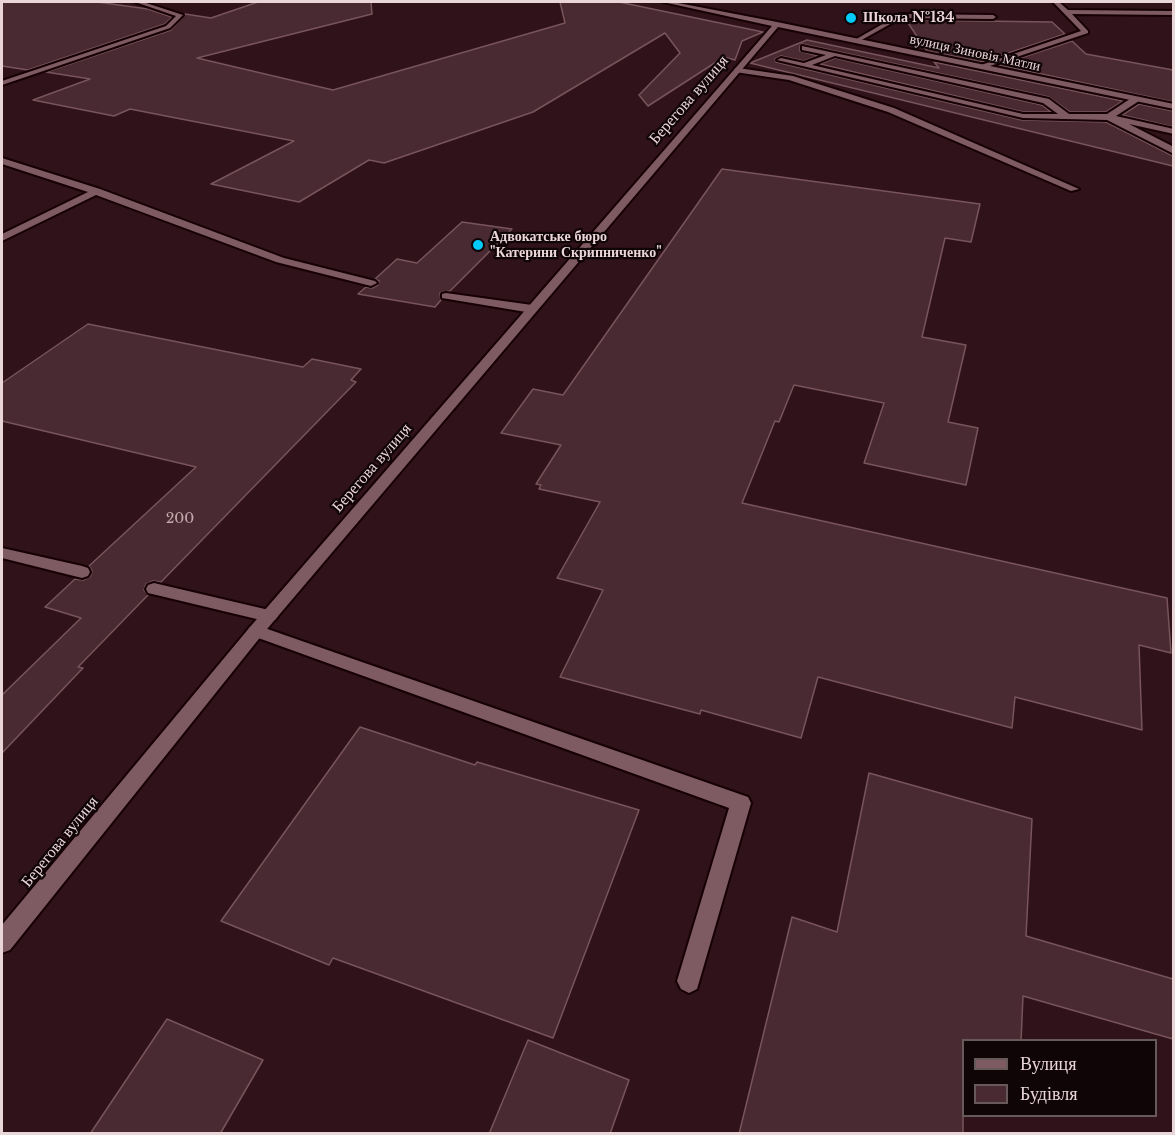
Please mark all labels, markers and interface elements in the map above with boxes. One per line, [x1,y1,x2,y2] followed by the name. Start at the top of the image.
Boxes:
[863,10,954,26] place label: Школа №134
[844,11,858,25] marker: Школа №134
[908,31,1042,75] street label: вулиця Зиновія Матли
[645,52,733,148] street label: Берегова вулиця
[490,229,662,262] place label: Адвокатське бюро "Катерини Скрипниченко"
[471,238,485,252] marker: Адвокатське бюро "Катерини Скрипниченко"
[328,420,416,516] street label: Берегова вулиця
[166,511,194,527] house number: 200
[17,793,103,891] street label: Берегова вулиця
[962,1039,1157,1117] legend
[1020,1053,1077,1075] text: Вулиця
[1020,1083,1077,1105] text: Будівля

